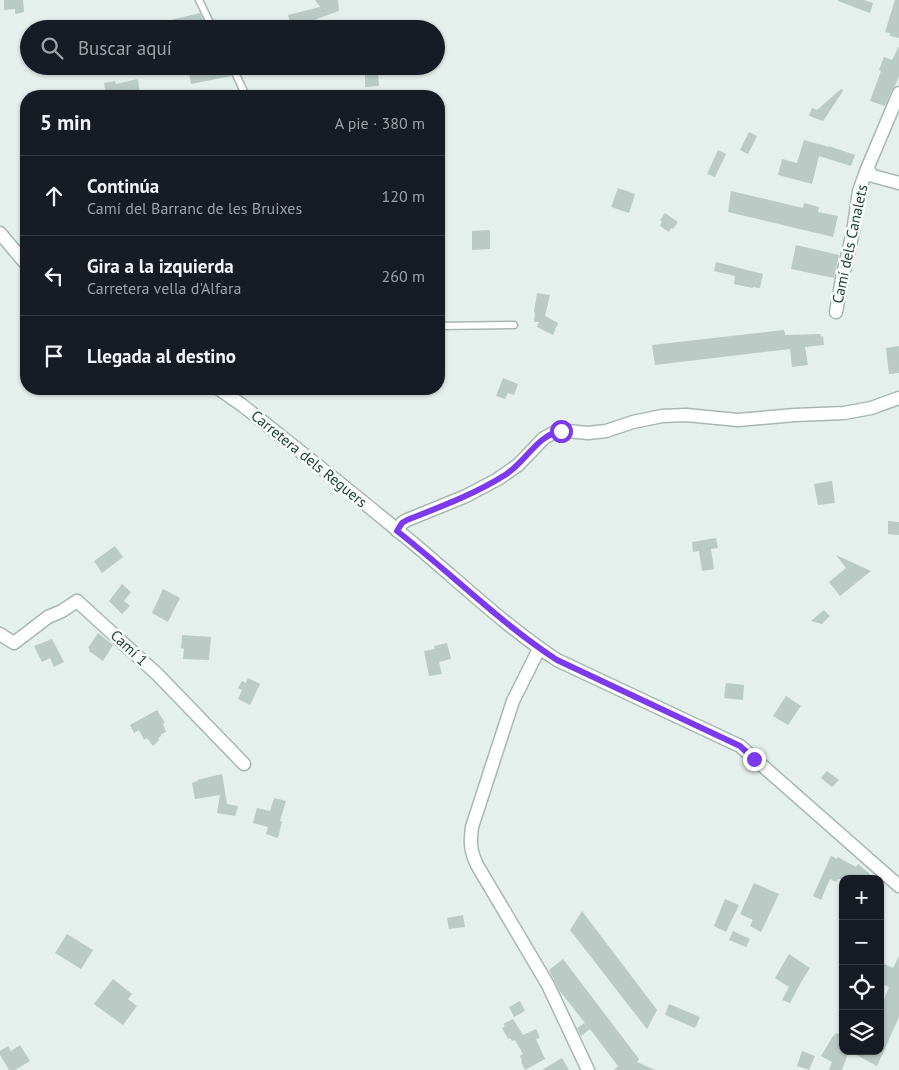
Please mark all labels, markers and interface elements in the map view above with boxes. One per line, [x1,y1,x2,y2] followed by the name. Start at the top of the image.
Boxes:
[20,20,445,75] search box
[38,34,66,62] icon: search
[78,36,172,60] text: Buscar aquí
[40,109,91,136] text: 5 min
[335,113,425,133] text: A pie · 380 m
[87,174,159,198] text: Continúa
[40,182,68,210] icon: ahead
[828,183,871,305] street label: Camí dels Canalets
[382,186,425,206] text: 120 m
[87,198,302,218] text: Camí del Barranc de les Bruixes
[87,254,234,278] text: Gira a la izquierda
[40,262,68,290] icon: left
[382,266,425,286] text: 260 m
[87,278,241,298] text: Carretera vella d'Alfara
[40,342,68,370] icon: arrive
[87,344,236,368] text: Llegada al destino
[247,406,371,511] street label: Carretera dels Reguers
[550,420,573,443] route start
[107,626,152,670] street label: Camí 1
[743,748,766,771] route end
[839,875,884,1055] map controls
[839,875,884,920] button: +
[839,920,884,965] button: −
[839,965,884,1010] button: locate
[839,1010,884,1055] button: layers

